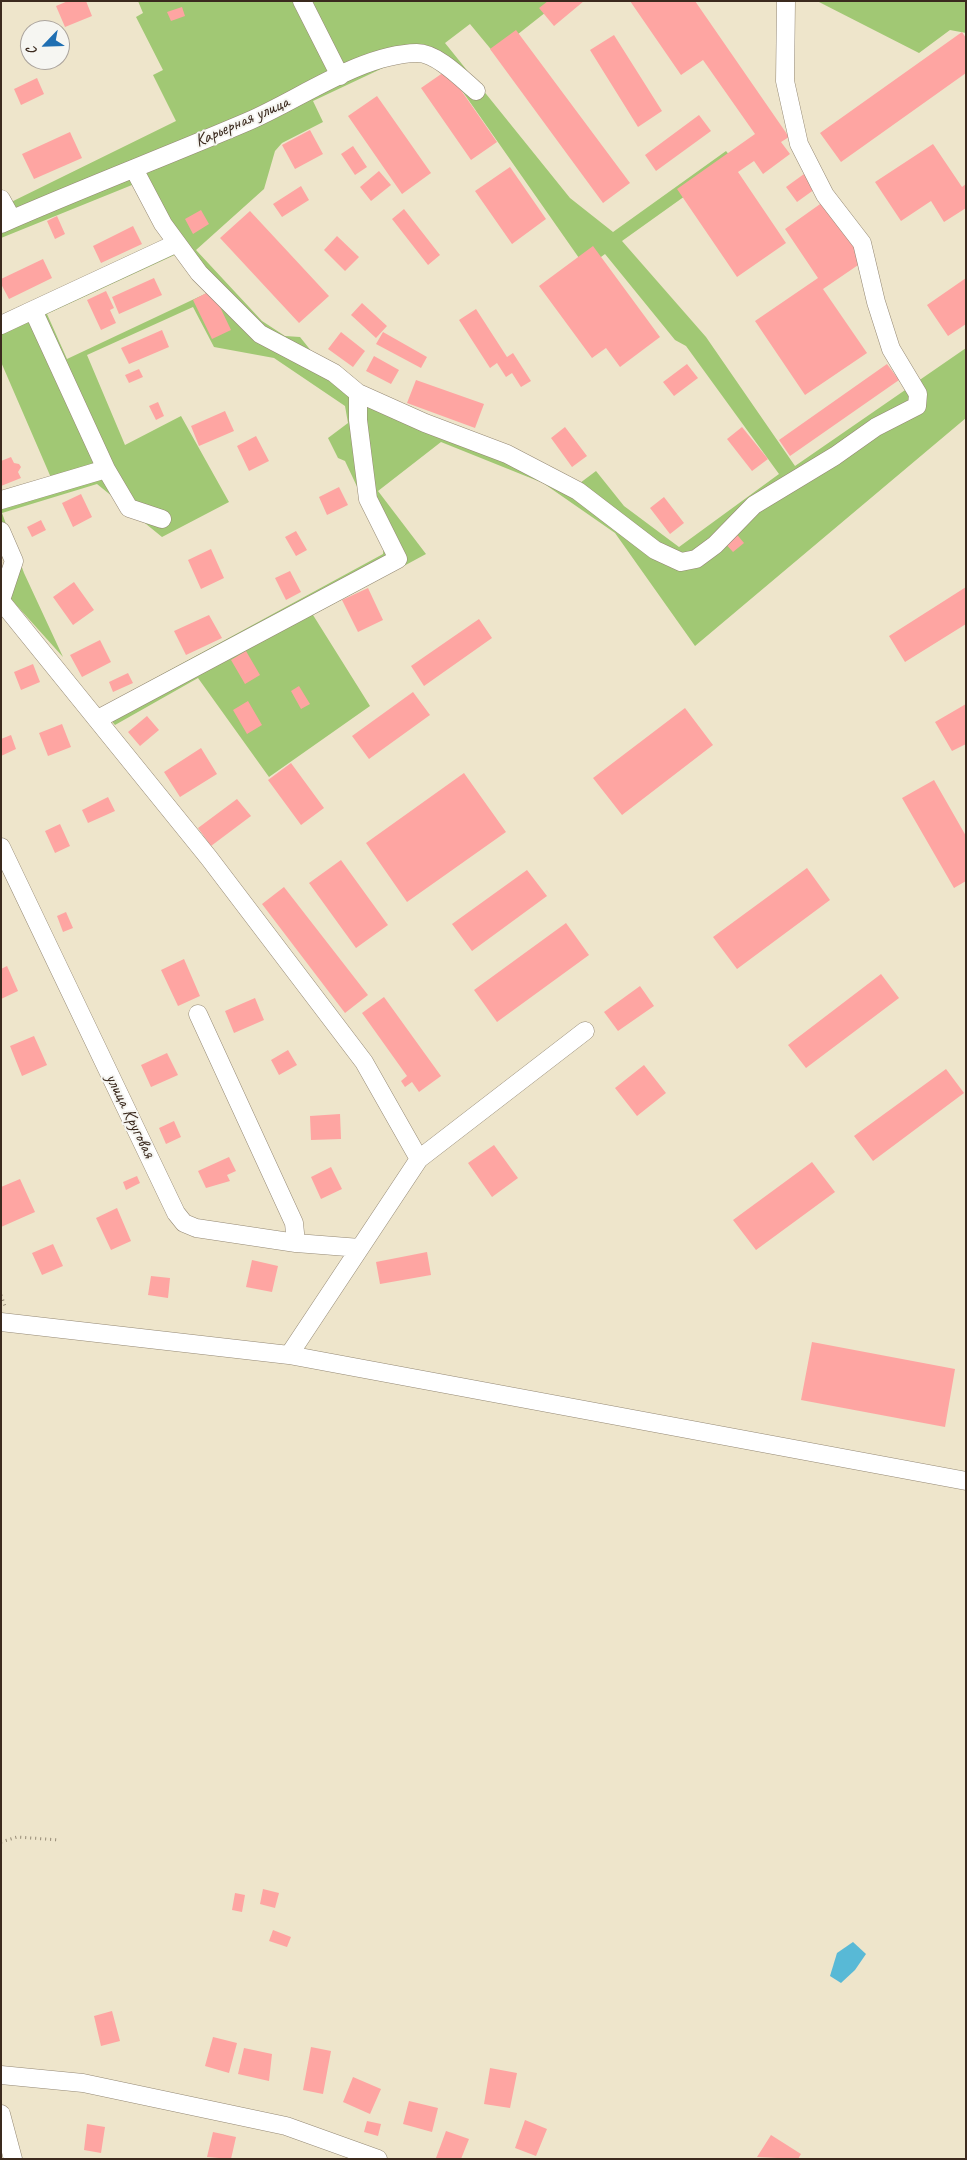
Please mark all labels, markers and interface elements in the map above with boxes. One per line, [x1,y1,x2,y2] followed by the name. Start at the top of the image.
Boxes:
[20,20,70,70] north arrow
[23,44,41,57] text: С
[192,92,292,152] street label: Карьерная улица
[100,1070,160,1162] street label: улица Круговая

